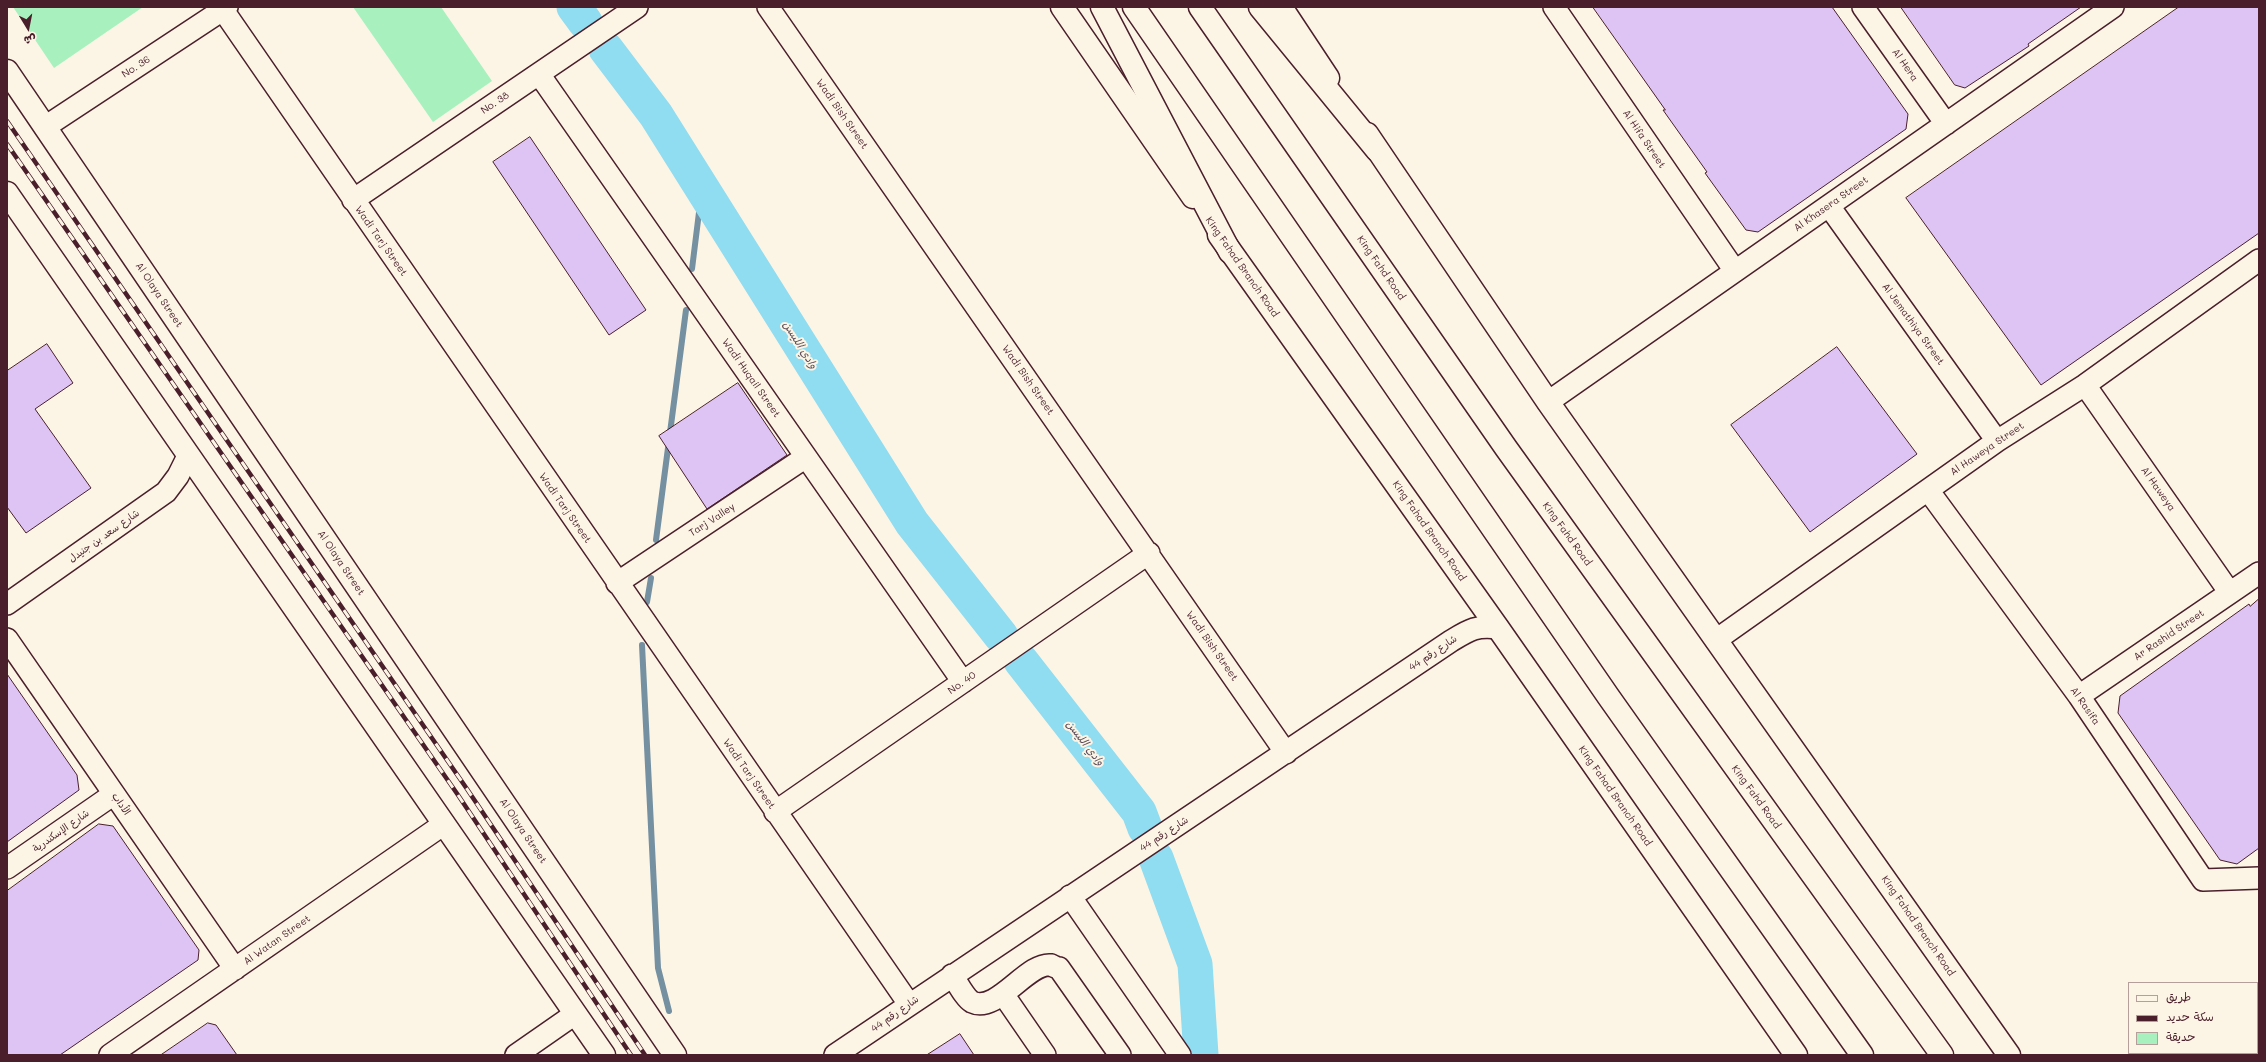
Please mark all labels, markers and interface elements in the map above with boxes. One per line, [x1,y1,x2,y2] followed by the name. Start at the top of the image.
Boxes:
[8,8,48,48] north arrow
[23,32,37,49] text: ش
[1889,46,1921,84] street label: Al Hera
[120,53,152,81] street label: No. 36
[813,77,871,151] street label: Wadi Bish Street
[479,89,511,117] street label: No. 38
[1620,107,1668,171] street label: Al Hifa Street
[1792,174,1870,234] street label: Al Khasera Street
[352,204,410,278] street label: Wadi Tarj Street
[1203,215,1281,319] street label: King Fahad Branch Road
[1354,234,1408,302] street label: King Fahd Road
[133,260,185,330] street label: Al Olaya Street
[1879,281,1947,367] street label: Al Jemathiya Street
[780,319,820,371] water label: وادي الليسن
[719,336,783,420] street label: Wadi Huqail Street
[999,343,1057,417] street label: Wadi Bish Street
[1948,420,2026,478] street label: Al Haweya Street
[2138,465,2178,513] street label: Al Haweya
[536,471,594,545] street label: Wadi Tarj Street
[1390,479,1468,583] street label: King Fahad Branch Road
[1540,500,1594,568] street label: King Fahd Road
[687,501,737,539] street label: Tarj Valley
[66,507,142,565] street label: شارع سعد بن جنيدل
[315,528,367,598] street label: Al Olaya Street
[2131,607,2207,663] street label: Ar Rashid Street
[1183,609,1241,683] street label: Wadi Bish Street
[1407,633,1459,673] street label: شارع رقم 44
[946,669,978,697] street label: No. 40
[2068,685,2102,727] street label: Al Rasifa
[1063,718,1107,768] water label: وادي الليسن
[720,737,778,811] street label: Wadi Tarj Street
[1576,744,1654,848] street label: King Fahad Branch Road
[1729,763,1783,831] street label: King Fahd Road
[109,790,133,818] street label: الأداب
[497,796,549,866] street label: Al Olaya Street
[31,807,91,855] street label: شارع الإسكندرية
[1138,814,1190,854] street label: شارع رقم 44
[1879,874,1957,978] street label: King Fahad Branch Road
[241,912,313,968] street label: Al Watan Street
[2128,982,2258,1054] legend
[2166,988,2191,1004] text: طريق
[869,993,921,1035] street label: شارع رقم 44
[2166,1008,2214,1024] text: سكة حديد
[2166,1028,2195,1044] text: حديقة

